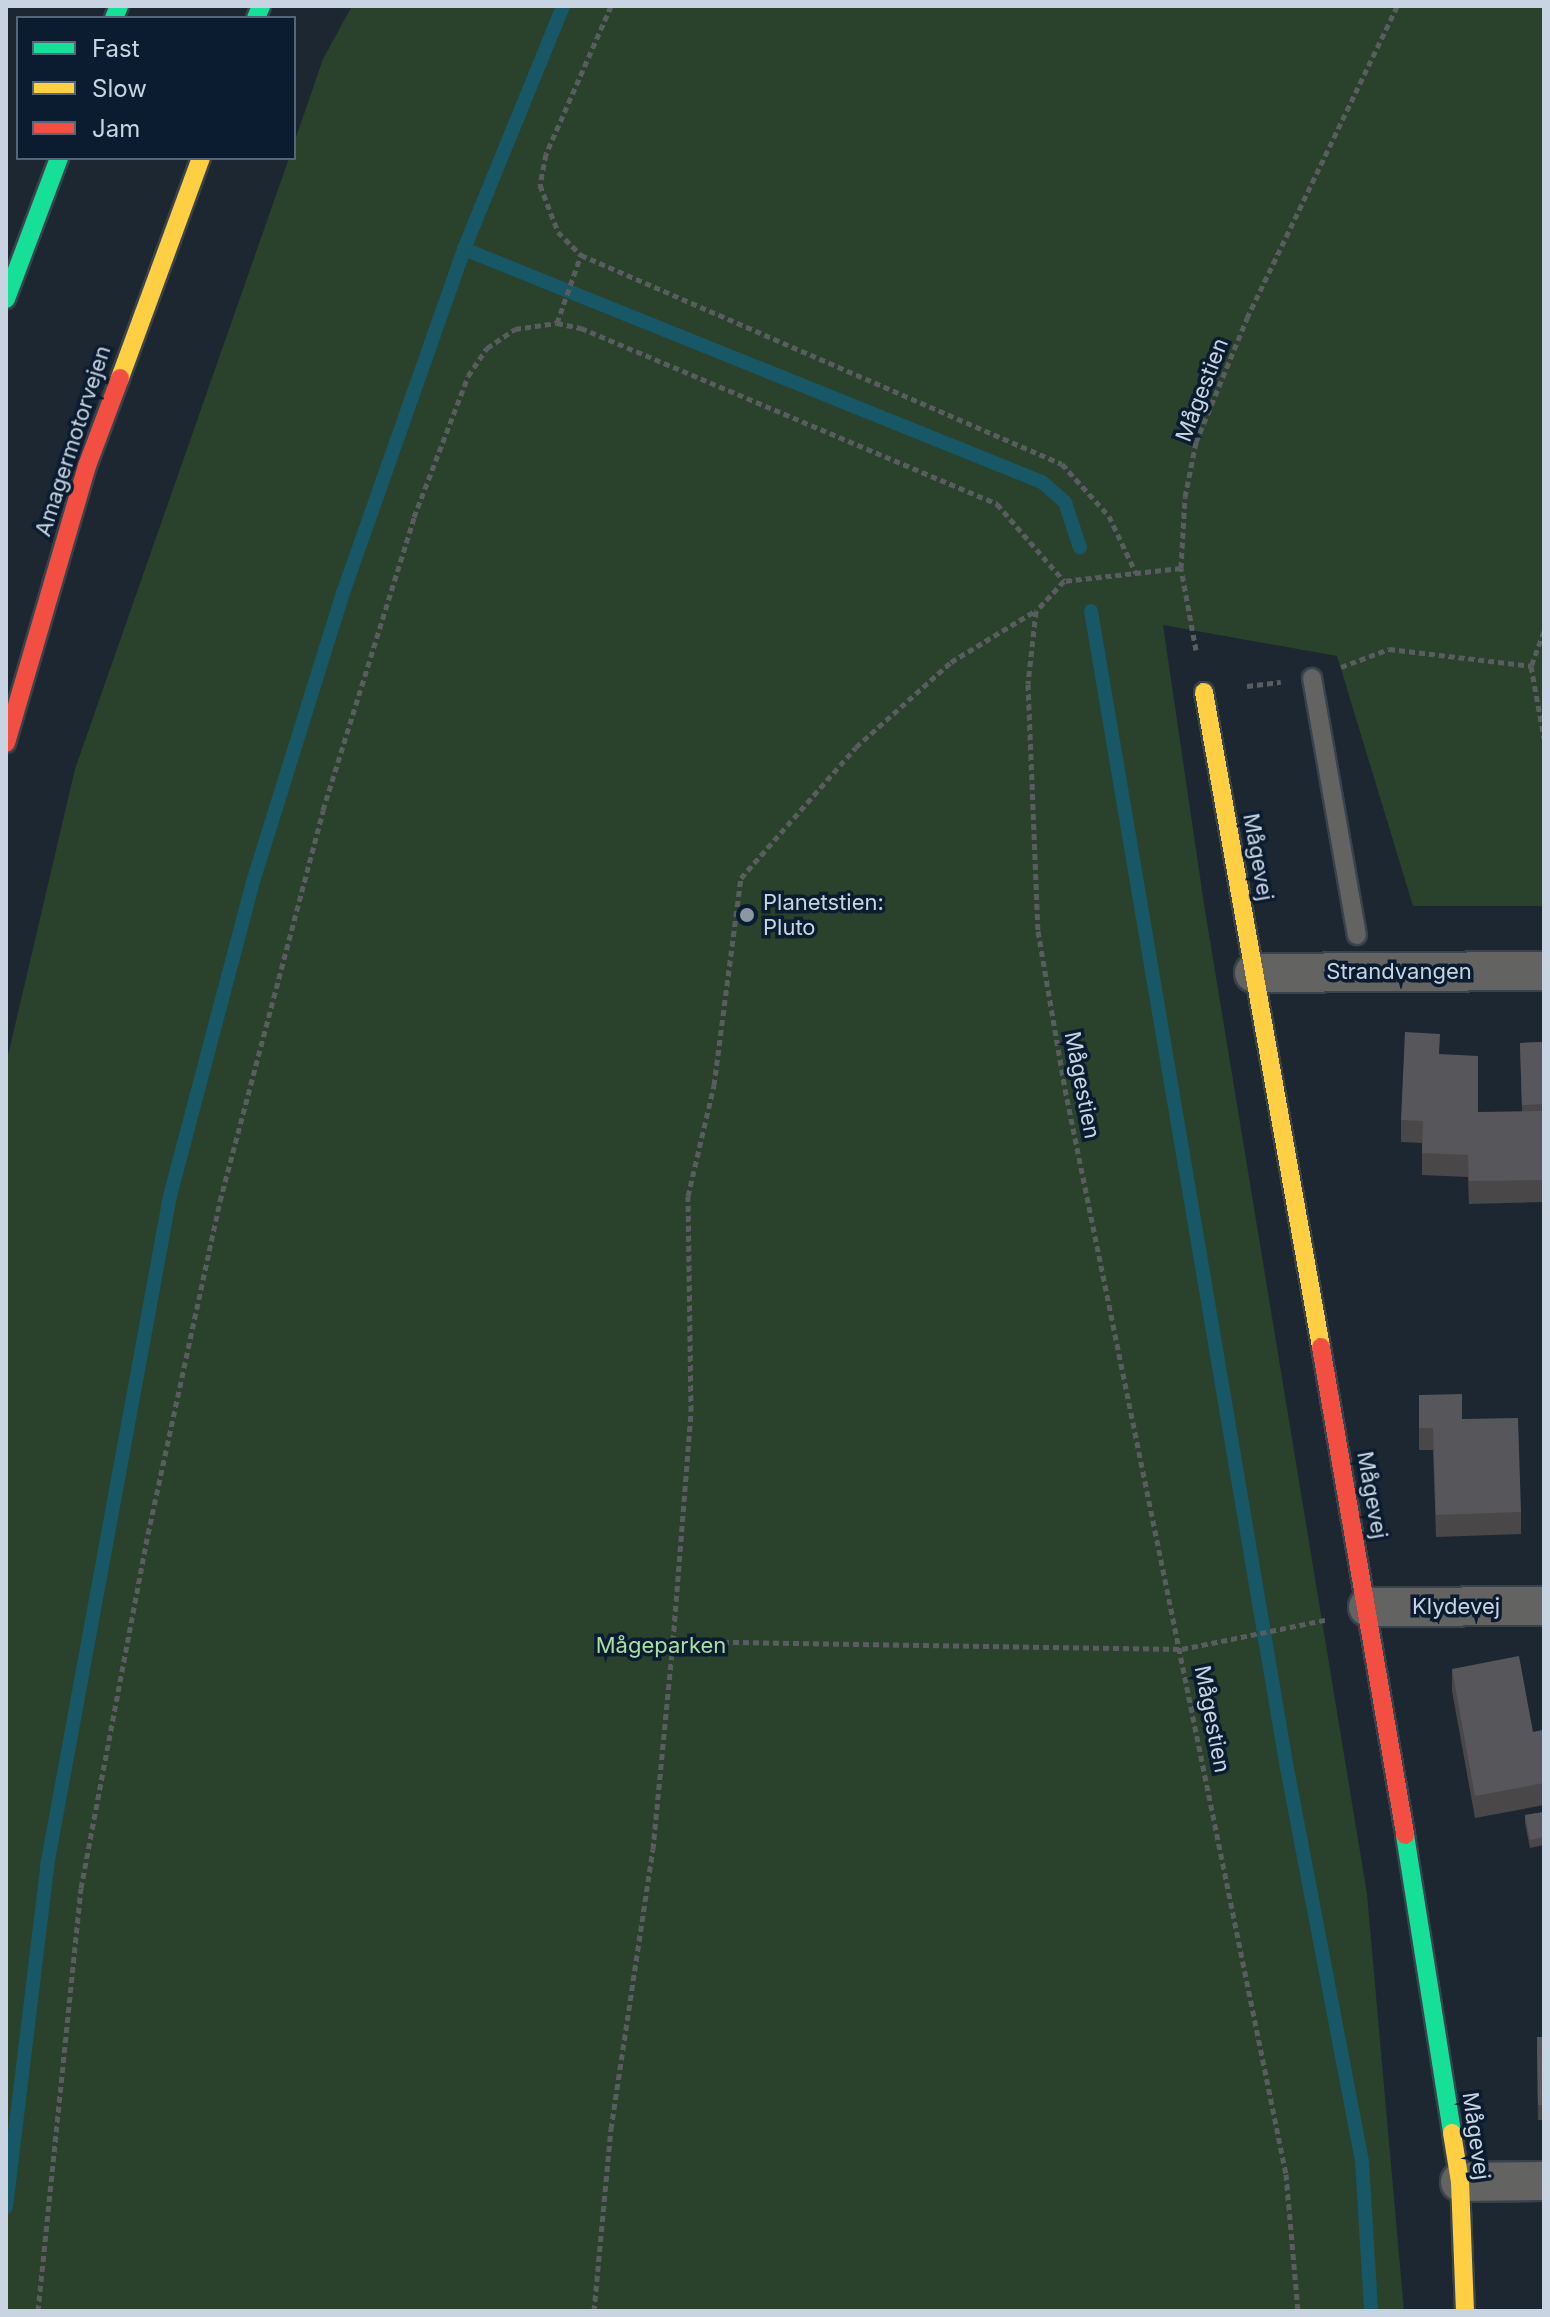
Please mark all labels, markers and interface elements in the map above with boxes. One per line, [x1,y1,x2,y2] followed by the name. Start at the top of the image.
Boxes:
[16,16,296,160] legend
[92,34,140,63] text: Fast
[92,74,147,103] text: Slow
[92,114,140,143] text: Jam
[1170,335,1234,445] street label: Mågestien
[30,342,116,540] street label: Amagermotorvejen
[1237,811,1279,903] street label: Mågevej
[763,889,884,940] place label: Planetstien: Pluto
[738,906,756,924] marker: Planetstien: Pluto
[1326,959,1472,985] street label: Strandvangen
[1059,1029,1105,1141] street label: Mågestien
[1351,1449,1393,1541] street label: Mågevej
[1412,1594,1500,1620] street label: Klydevej
[596,1633,726,1659] park label: Mågeparken
[1189,1663,1235,1775] street label: Mågestien
[1457,2090,1495,2182] street label: Mågevej

